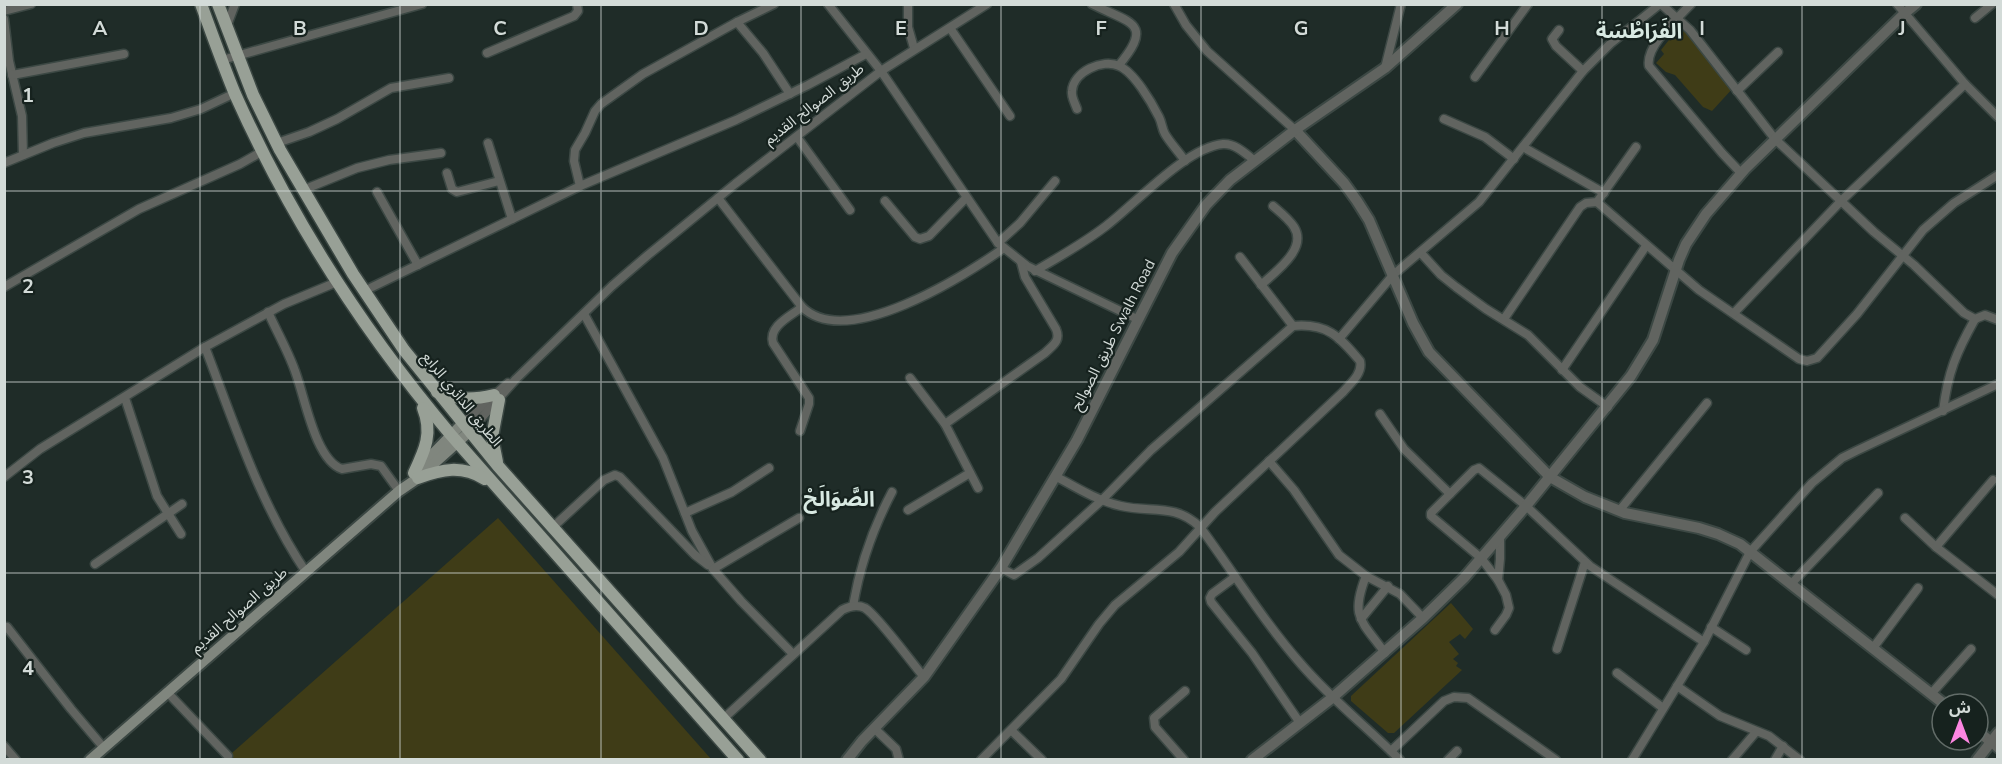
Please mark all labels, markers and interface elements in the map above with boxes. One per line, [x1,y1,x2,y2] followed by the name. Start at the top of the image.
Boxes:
[93,15,108,42] text: A
[293,15,307,42] text: B
[493,15,507,42] text: C
[693,15,709,42] text: D
[895,15,907,42] text: E
[1095,15,1107,42] text: F
[1294,15,1308,42] text: G
[1494,15,1510,42] text: H
[1699,15,1705,42] text: I
[1897,15,1906,42] text: J
[1596,17,1682,45] district label: الفَرَاطْسَة
[760,59,869,151] street label: طريق الصوالح القديم
[22,82,34,109] text: 1
[1066,256,1162,415] street label: طريق الصوالح Swalh Road
[22,273,34,300] text: 2
[416,347,507,452] street label: الطريق الدائري الرابع
[22,464,34,491] text: 3
[803,484,875,514] district label: الصَّوَالَحْ
[186,563,293,659] street label: طريق الصوالح القديم
[22,655,34,682] text: 4
[1930,692,1990,752] north arrow
[1949,697,1971,719] text: ش

